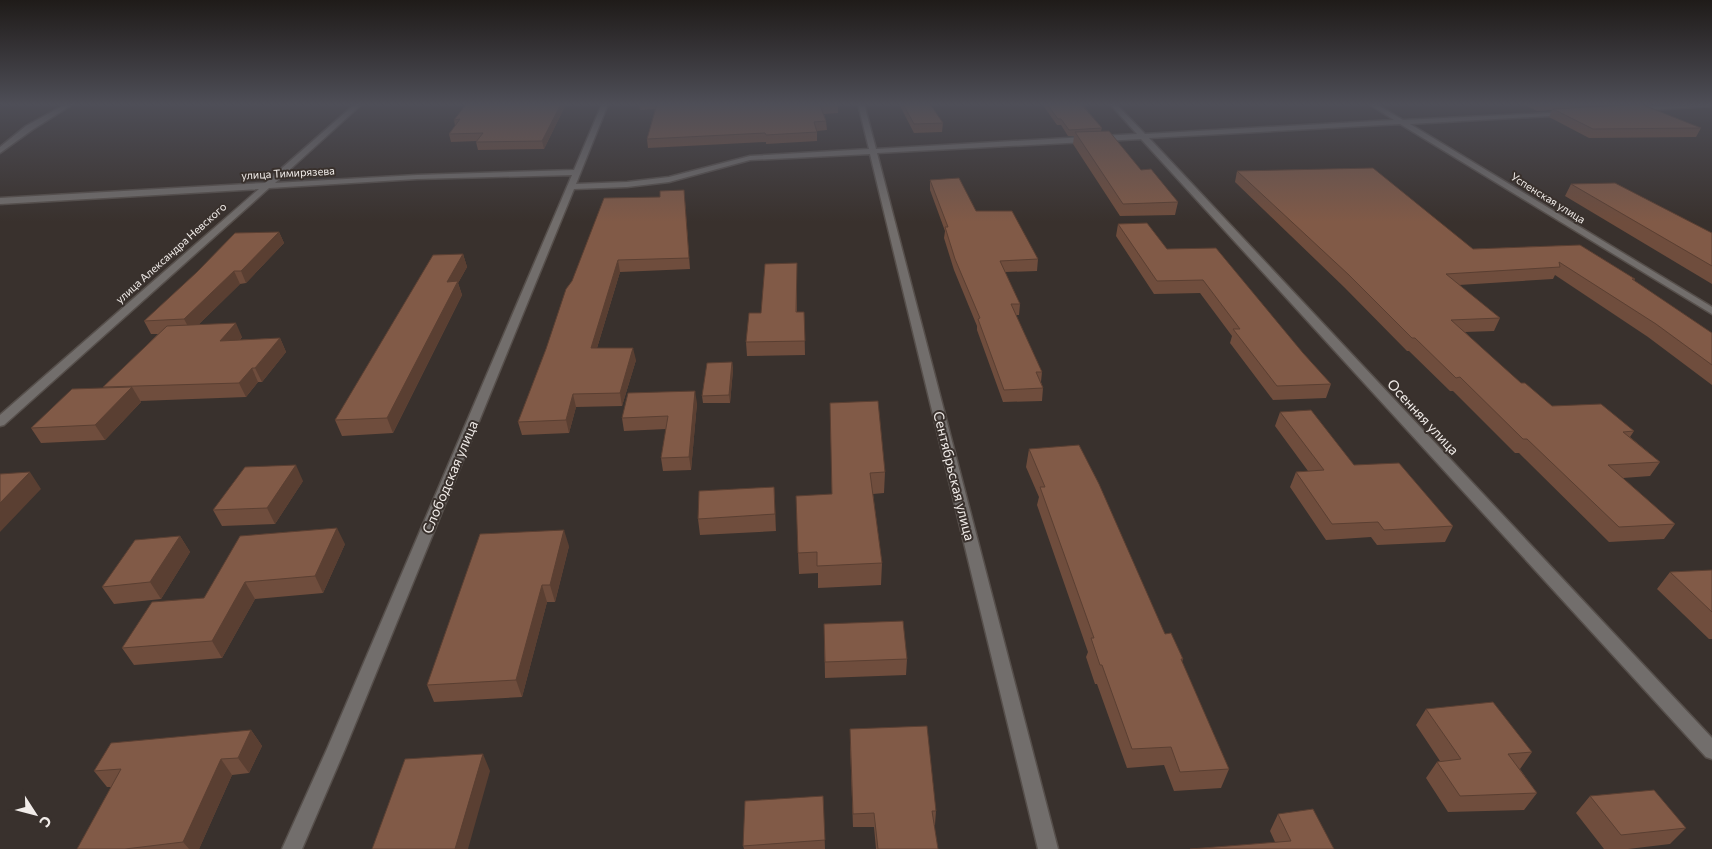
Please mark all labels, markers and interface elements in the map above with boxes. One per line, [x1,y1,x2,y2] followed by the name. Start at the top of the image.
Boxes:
[241,164,335,181] street label: улица Тимирязева
[1509,169,1588,226] street label: Успенская улица
[113,199,229,306] street label: улица Александра Невского
[1384,375,1463,458] street label: Осенняя улица
[930,409,979,542] street label: Сентябрьская улица
[418,418,481,536] street label: Слободская улица
[10,789,60,839] north arrow
[36,813,56,831] text: С

